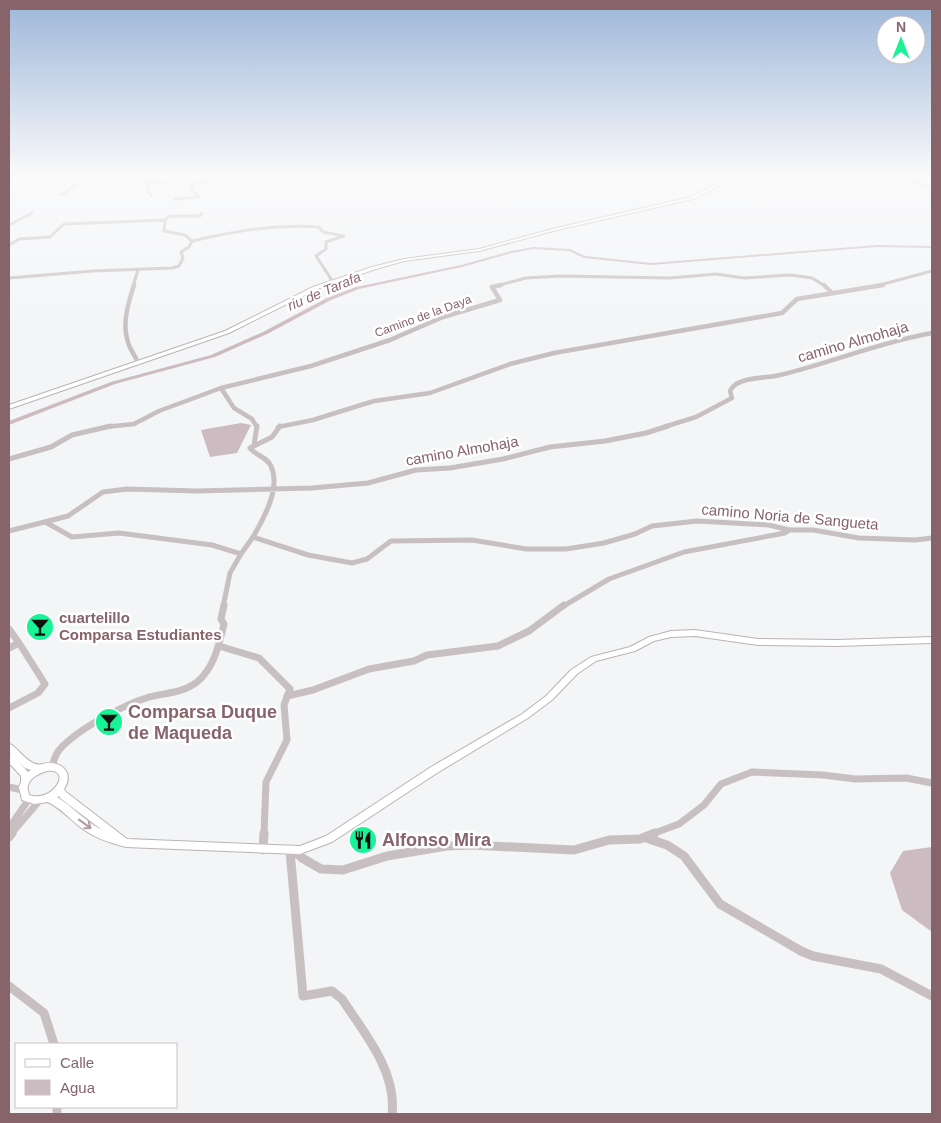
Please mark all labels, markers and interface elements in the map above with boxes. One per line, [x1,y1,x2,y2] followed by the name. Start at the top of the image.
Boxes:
[876,15,926,65] north arrow
[896,19,906,35] text: N
[285,268,363,314] water label: riu de Tarafa
[373,292,474,340] street label: Camino de la Daya
[796,317,911,365] street label: camino Almohaja
[404,432,520,469] street label: camino Almohaja
[701,500,880,533] street label: camino Noria de Sangueta
[59,609,222,643] place label: cuartelillo Comparsa Estudiantes
[25,612,55,642] bar icon: cuartelillo Comparsa Estudiantes
[128,702,277,743] place label: Comparsa Duque de Maqueda
[94,707,124,737] bar icon: Comparsa Duque de Maqueda
[78,819,92,829] one-way arrow
[348,825,378,855] restaurant icon: Alfonso Mira
[382,830,492,850] place label: Alfonso Mira
[15,1043,178,1108] legend
[60,1054,94,1071] text: Calle
[60,1079,96,1096] text: Agua

